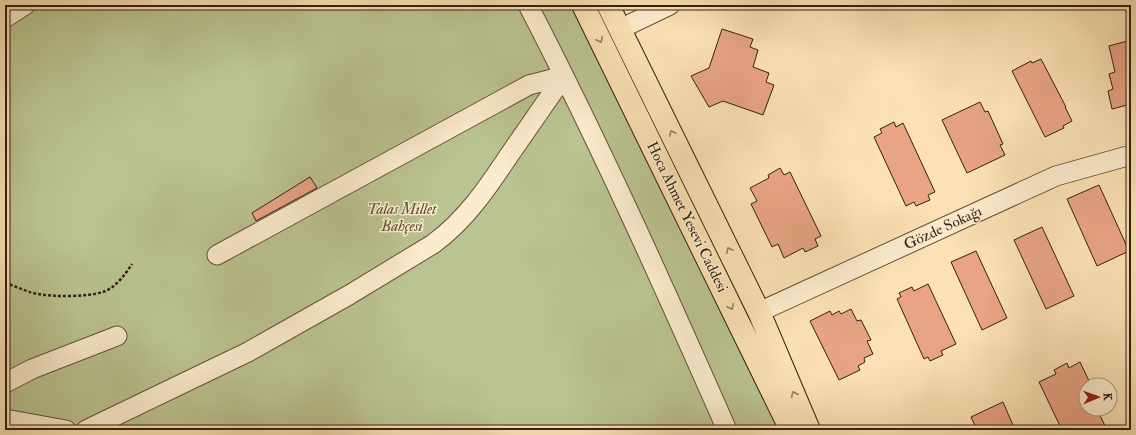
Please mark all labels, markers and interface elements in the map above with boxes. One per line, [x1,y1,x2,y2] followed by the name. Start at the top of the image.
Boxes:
[595,36,603,43] one-way arrow
[669,130,677,137] one-way arrow
[642,139,732,296] street label: Hoca Ahmet Yesevi Caddesi
[368,200,437,236] park label: Talas Millet Bahçesi
[901,202,985,254] street label: Gözde Sokağı
[726,247,734,254] one-way arrow
[726,303,734,311] one-way arrow
[1078,377,1118,417] north arrow
[790,391,798,398] one-way arrow
[1101,393,1114,402] text: K

